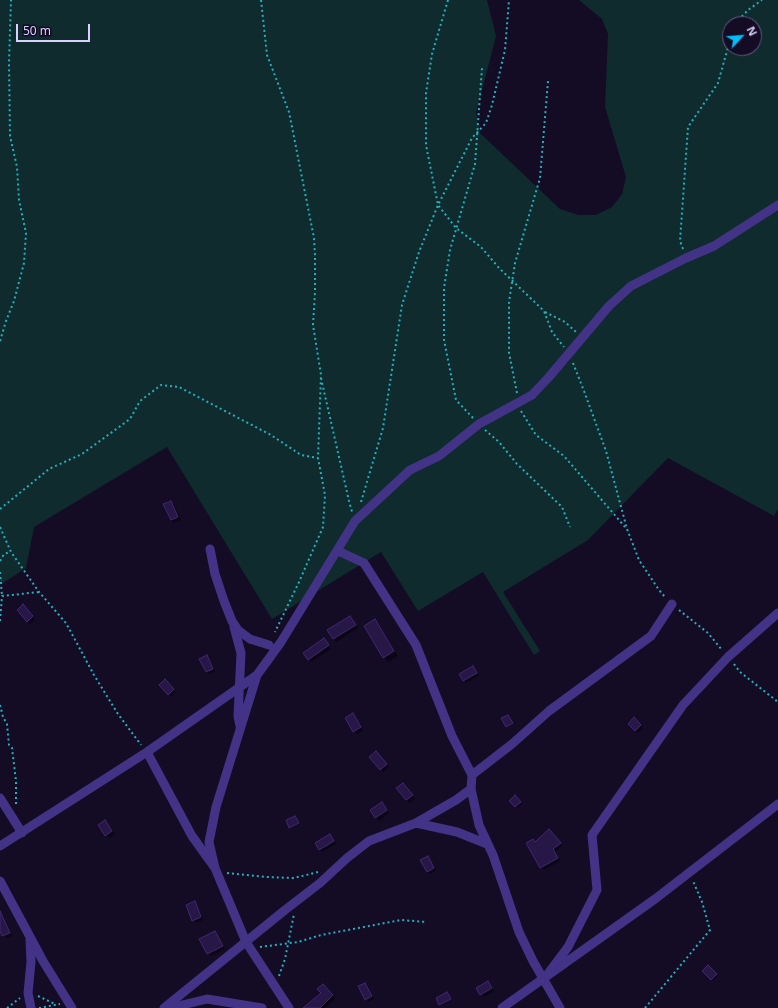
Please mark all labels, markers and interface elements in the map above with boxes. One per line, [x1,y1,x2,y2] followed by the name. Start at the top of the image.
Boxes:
[18,16,92,42] scale bar
[722,16,762,56] north arrow
[23,22,51,39] text: 50 m
[744,24,761,38] text: N

